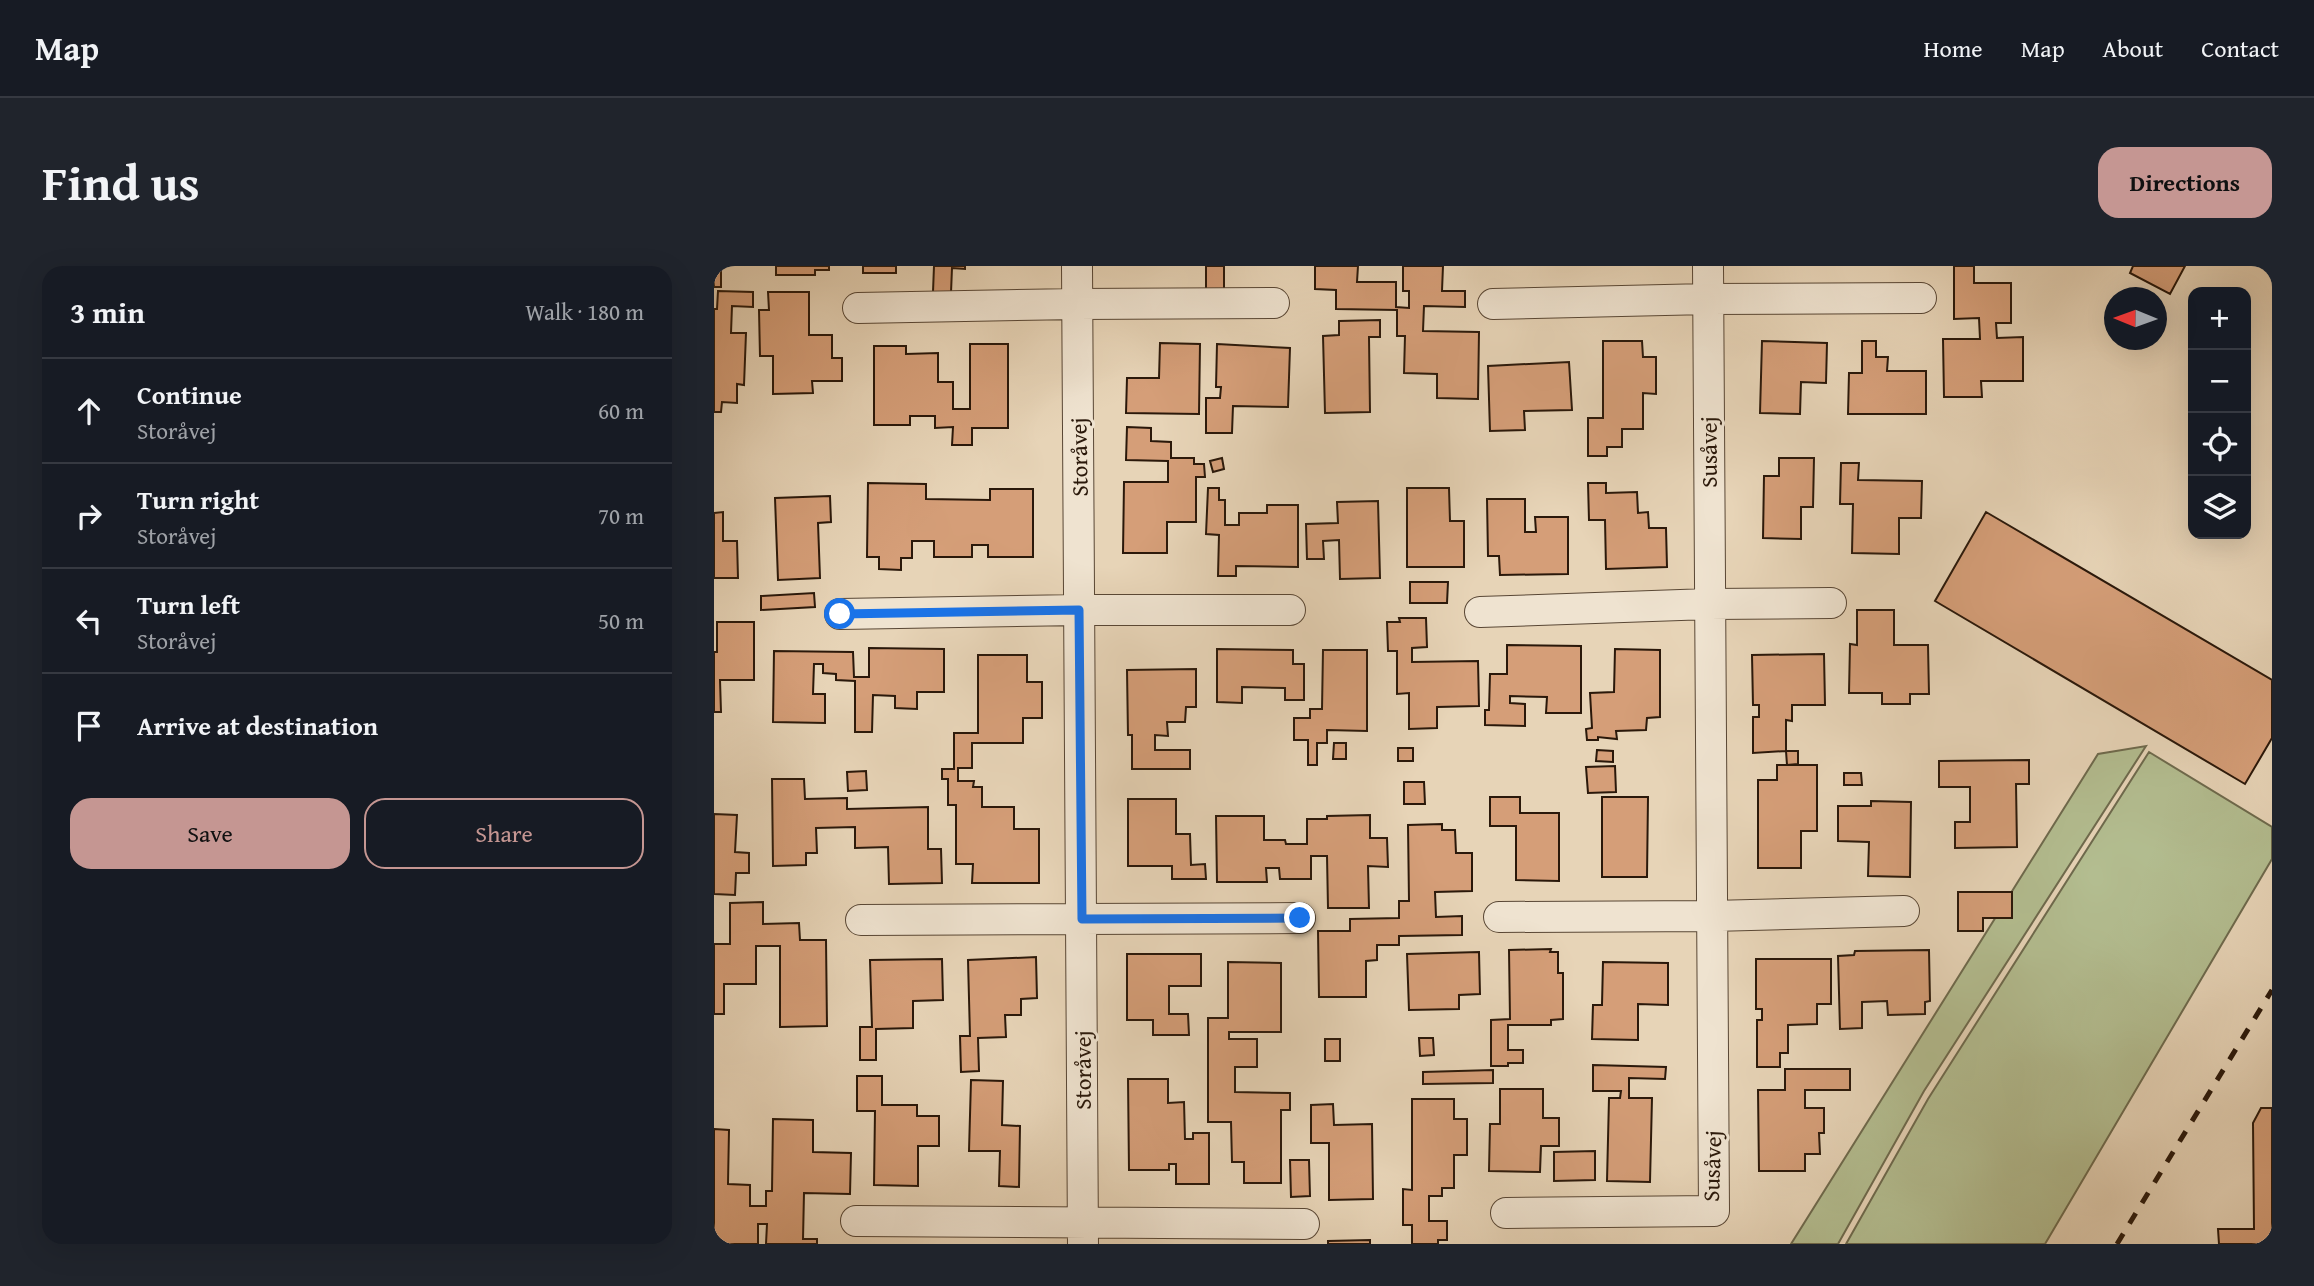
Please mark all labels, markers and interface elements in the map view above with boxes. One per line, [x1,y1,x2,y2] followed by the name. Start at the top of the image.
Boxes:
[35,24,99,72] text: Map
[1924,31,1983,66] text: Home
[2021,31,2065,66] text: Map
[2103,31,2163,66] text: About
[2201,31,2279,66] text: Contact
[42,146,200,218] text: Find us
[2098,147,2272,218] button: Directions
[2104,287,2167,350] north arrow
[2188,287,2251,539] map controls
[2188,287,2251,350] button: +
[70,290,145,334] text: 3 min
[525,295,644,328] text: Walk · 180 m
[2188,350,2251,413] button: −
[137,375,242,414] text: Continue
[70,392,108,430] icon: ahead
[598,394,644,427] text: 60 m
[2188,413,2251,476] button: locate
[137,414,216,447] text: Storåvej
[1692,416,1725,488] street label: Susåvej
[1061,417,1096,497] street label: Storåvej
[2188,476,2251,539] button: layers
[137,480,259,519] text: Turn right
[70,497,108,535] icon: right
[598,499,644,532] text: 70 m
[137,519,216,552] text: Storåvej
[137,585,240,624] text: Turn left
[824,598,855,629] route start
[70,602,108,640] icon: left
[598,604,644,637] text: 50 m
[137,624,216,657] text: Storåvej
[137,706,378,745] text: Arrive at destination
[70,707,108,745] icon: arrive
[70,798,350,869] button: Save
[364,798,644,869] button: Share
[1284,902,1315,933] route end
[1066,1030,1099,1110] street label: Storåvej
[1694,1130,1729,1202] street label: Susåvej

